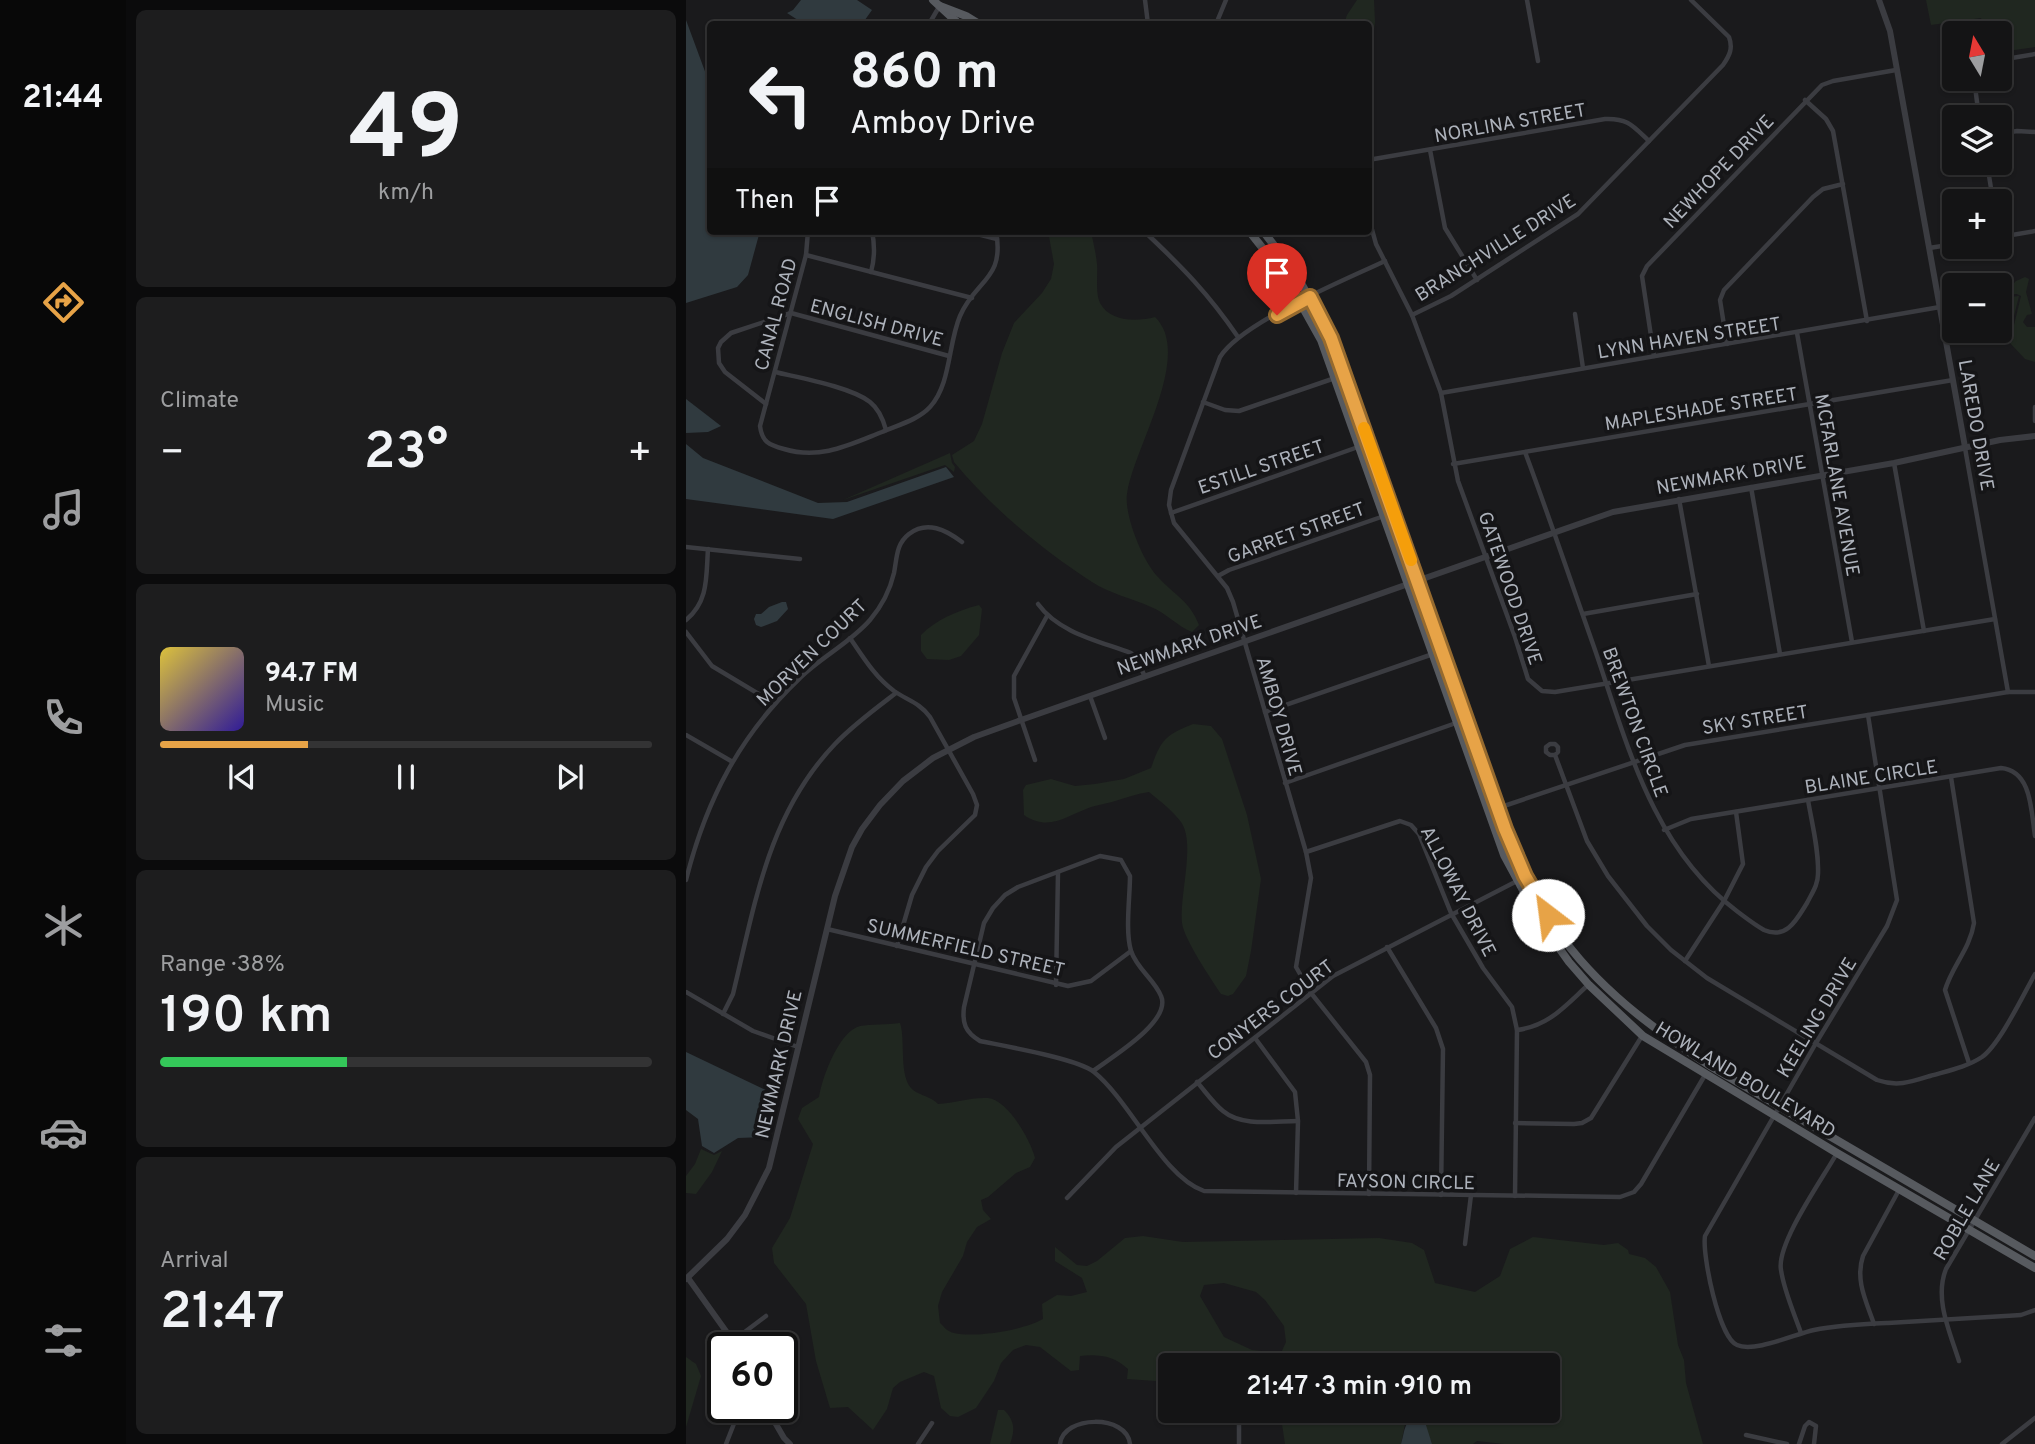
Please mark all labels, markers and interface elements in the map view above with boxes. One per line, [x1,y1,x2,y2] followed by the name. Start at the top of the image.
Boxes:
[1942,21,2012,91] north arrow
[1942,21,2012,343] map controls
[850,44,998,106] text: 860 m
[735,49,826,140] icon: left
[349,76,463,191] text: 49
[22,79,104,119] text: 21:44
[1433,99,1588,149] street label: NORLINA STREET
[850,105,1035,145] text: Amboy Drive
[1942,105,2012,175] button: layers
[1659,110,1780,234] street label: NEWHOPE DRIVE
[378,179,434,208] text: km/h
[808,182,846,220] icon: arrive
[735,185,794,218] text: Then
[1942,189,2012,259] button: +
[1411,190,1581,308] street label: BRANCHVILLE DRIVE
[1247,243,1307,315] pin
[1258,254,1296,292] icon: arrive
[750,255,804,374] street label: CANAL ROAD
[1942,273,2012,343] button: −
[39,278,88,327] icon: directions
[807,295,946,353] street label: ENGLISH DRIVE
[1596,313,1783,365] street label: LYNN HAVEN STREET
[1952,358,1998,493] street label: LAREDO DRIVE
[1603,383,1800,437] street label: MAPLESHADE STREET
[160,387,239,416] text: Climate
[1808,392,1864,579] street label: MCFARLANE AVENUE
[364,421,448,487] text: 23°
[160,430,185,479] text: −
[627,430,652,479] text: +
[1195,435,1328,501] street label: ESTILL STREET
[1655,451,1808,501] street label: NEWMARK DRIVE
[39,485,88,534] icon: music
[1224,498,1369,570] street label: GARRET STREET
[1472,509,1547,669] street label: GATEWOOD DRIVE
[752,595,873,712] street label: MORVEN COURT
[1114,610,1265,682] street label: NEWMARK DRIVE
[1596,644,1672,801] street label: BREWTON CIRCLE
[1250,654,1307,779] street label: AMBOY DRIVE
[265,658,358,691] text: 94.7 FM
[265,691,325,720] text: Music
[39,693,88,742] icon: phone
[1701,701,1810,741] street label: SKY STREET
[1803,756,1940,800] street label: BLAINE CIRCLE
[223,758,261,796] icon: previous
[387,758,425,796] icon: pause
[551,758,589,796] icon: next
[1414,823,1500,961] street label: ALLOWAY DRIVE
[1511,878,1585,952] position arrow
[39,901,88,950] icon: climate
[864,914,1067,983] street label: SUMMERFIELD STREET
[160,951,285,980] text: Range · 38%
[1772,953,1863,1083] street label: KEELING DRIVE
[1203,955,1339,1066] street label: CONYERS COURT
[160,985,332,1051] text: 190 km
[751,988,809,1141] street label: NEWMARK DRIVE
[1650,1017,1840,1144] street label: HOWLAND BOULEVARD
[39,1108,88,1157] icon: car
[1929,1155,2007,1265] street label: ROBLE LANE
[1337,1170,1475,1196] street label: FAYSON CIRCLE
[160,1247,229,1276] text: Arrival
[160,1281,285,1347] text: 21:47
[39,1316,88,1365] icon: filters
[707,1332,798,1423] speed limit sign: 60
[1246,1371,1472,1404] text: 21:47 · 3 min · 910 m

